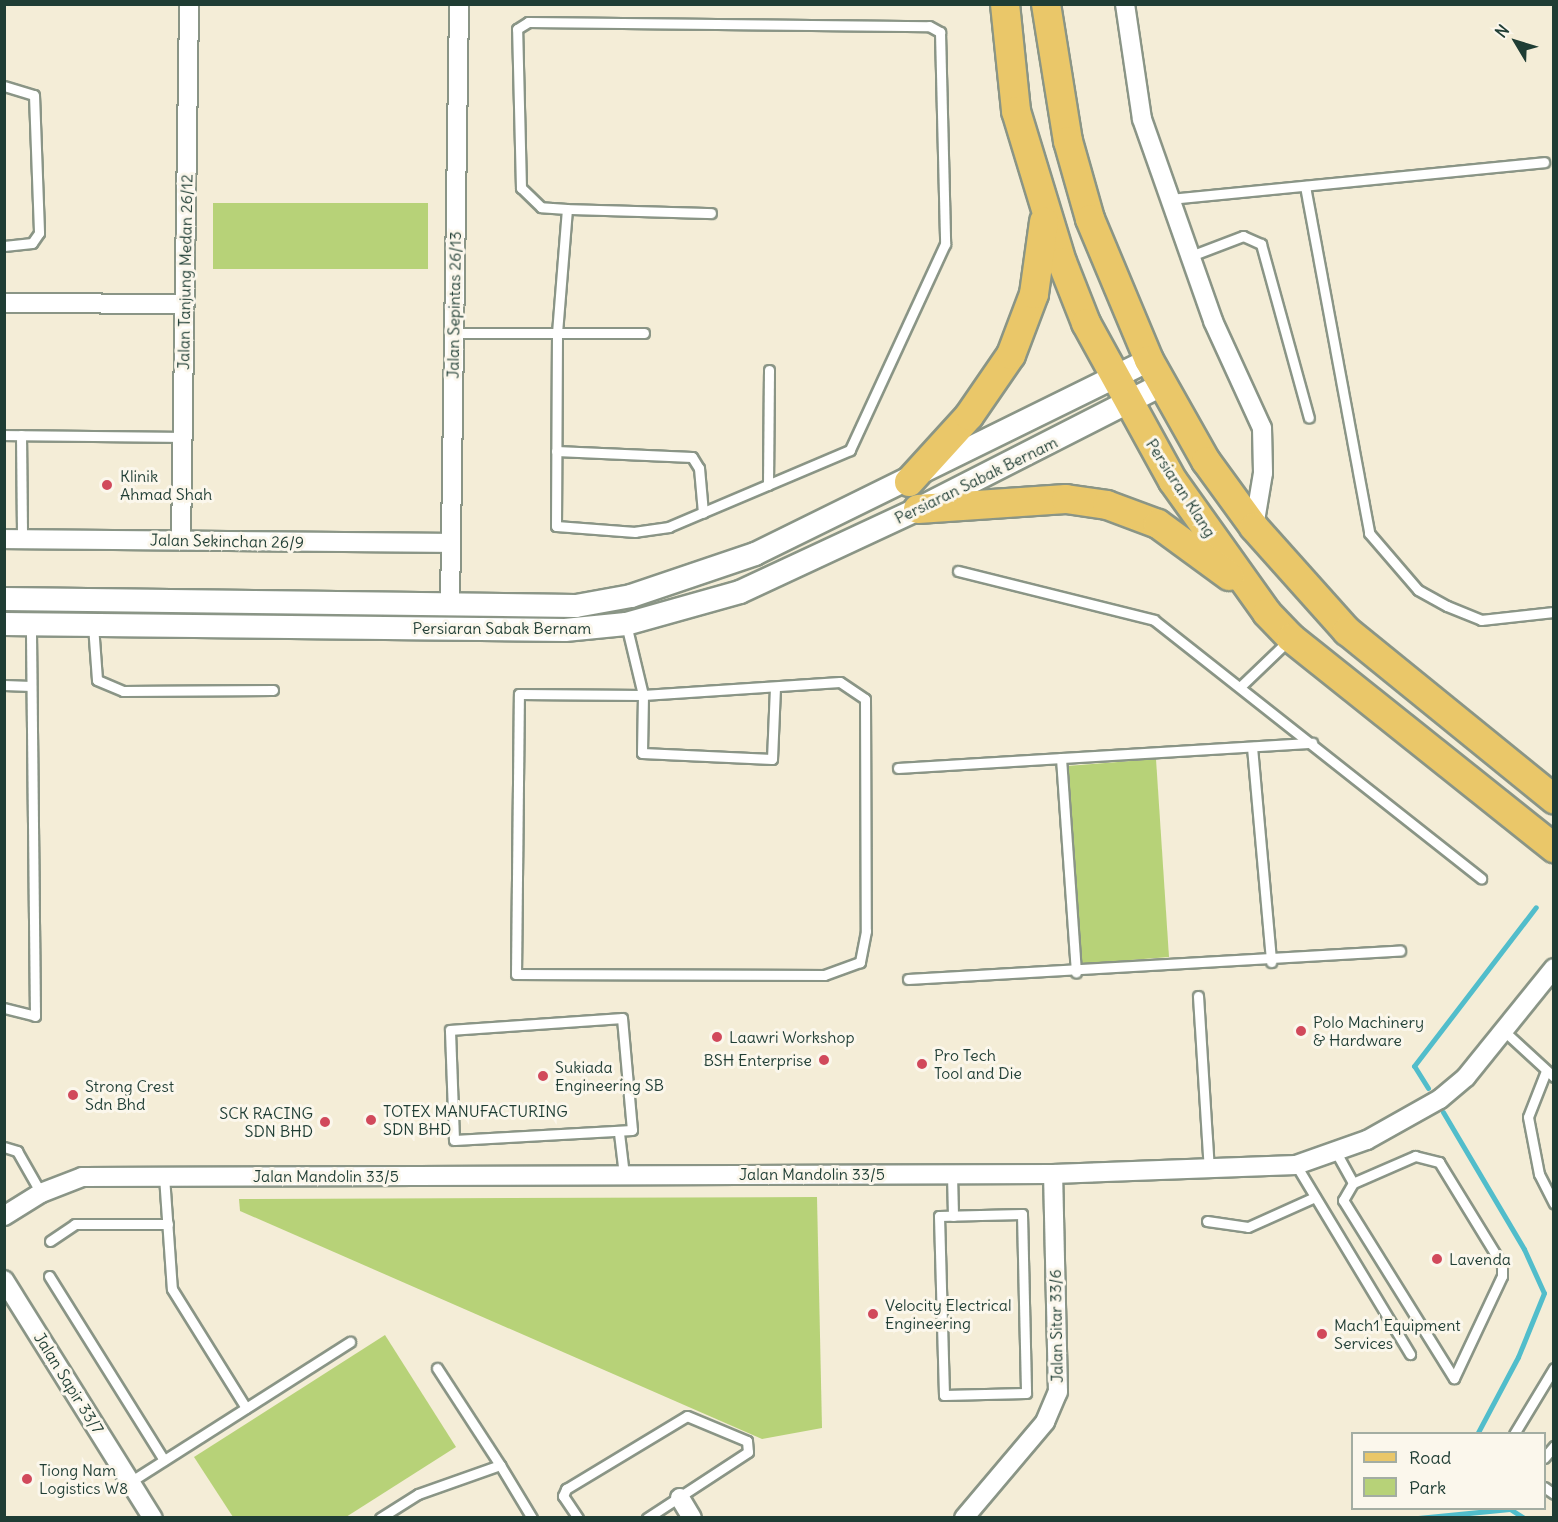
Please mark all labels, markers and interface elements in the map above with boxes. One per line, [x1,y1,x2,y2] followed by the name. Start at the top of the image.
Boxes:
[1486,12,1546,72] north arrow
[1491,20,1513,41] text: N
[174,174,196,370] street label: Jalan Tanjung Medan 26/12
[443,231,465,379] street label: Jalan Sepintas 26/13
[891,432,1061,528] street label: Persiaran Sabak Bernam
[1142,435,1220,541] street label: Persiaran Klang
[120,466,212,504] place label: Klinik Ahmad Shah
[98,476,116,494] marker: Klinik Ahmad Shah
[150,530,304,552] street label: Jalan Sekinchan 26/9
[413,618,591,638] street label: Persiaran Sabak Bernam
[1313,1012,1424,1050] place label: Polo Machinery & Hardware
[1294,1024,1308,1038] marker: Polo Machinery & Hardware
[729,1027,855,1047] place label: Laawri Workshop
[710,1030,724,1044] marker: Laawri Workshop
[934,1045,1022,1083] place label: Pro Tech Tool and Die
[703,1050,812,1070] place label: BSH Enterprise
[817,1053,831,1067] marker: BSH Enterprise
[555,1057,664,1095] place label: Sukiada Engineering SB
[915,1057,929,1071] marker: Pro Tech Tool and Die
[536,1069,550,1083] marker: Sukiada Engineering SB
[85,1076,174,1114] place label: Strong Crest Sdn Bhd
[66,1088,80,1102] marker: Strong Crest Sdn Bhd
[383,1101,568,1139] place label: TOTEX MANUFACTURING SDN BHD
[219,1103,313,1141] place label: SCK RACING SDN BHD
[364,1113,378,1127] marker: TOTEX MANUFACTURING SDN BHD
[318,1115,332,1129] marker: SCK RACING SDN BHD
[739,1164,885,1184] street label: Jalan Mandolin 33/5
[253,1166,399,1186] street label: Jalan Mandolin 33/5
[1449,1249,1511,1269] place label: Lavenda
[1430,1252,1444,1266] marker: Lavenda
[1045,1269,1067,1383] street label: Jalan Sitar 33/6
[885,1295,1012,1333] place label: Velocity Electrical Engineering
[866,1307,880,1321] marker: Velocity Electrical Engineering
[1334,1315,1461,1353] place label: Mach1 Equipment Services
[1315,1327,1329,1341] marker: Mach1 Equipment Services
[30,1329,108,1437] street label: Jalan Sapir 33/7
[1351,1432,1546,1510] legend
[1409,1446,1451,1469] text: Road
[39,1460,128,1498] place label: Tiong Nam Logistics W8
[20,1472,34,1486] marker: Tiong Nam Logistics W8
[1409,1476,1446,1499] text: Park

